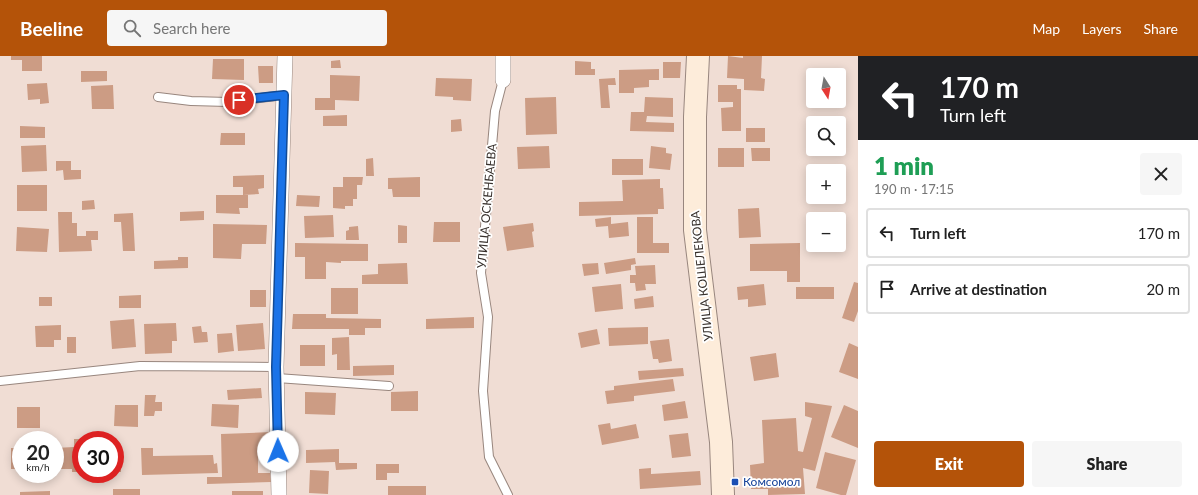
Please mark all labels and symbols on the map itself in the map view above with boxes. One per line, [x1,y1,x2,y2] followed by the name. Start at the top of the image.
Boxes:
[806,68,846,108] north arrow
[222,83,256,117] pin
[474,142,500,269] street label: УЛИЦА ОСКЕНБАЕВА
[687,209,716,342] street label: УЛИЦА КОШЕЛЕКОВА
[257,430,299,472] position arrow
[72,431,124,483] speed limit sign: 30
[743,474,800,489] place label: Комсомол
[730,477,740,487] marker: Комсомол

